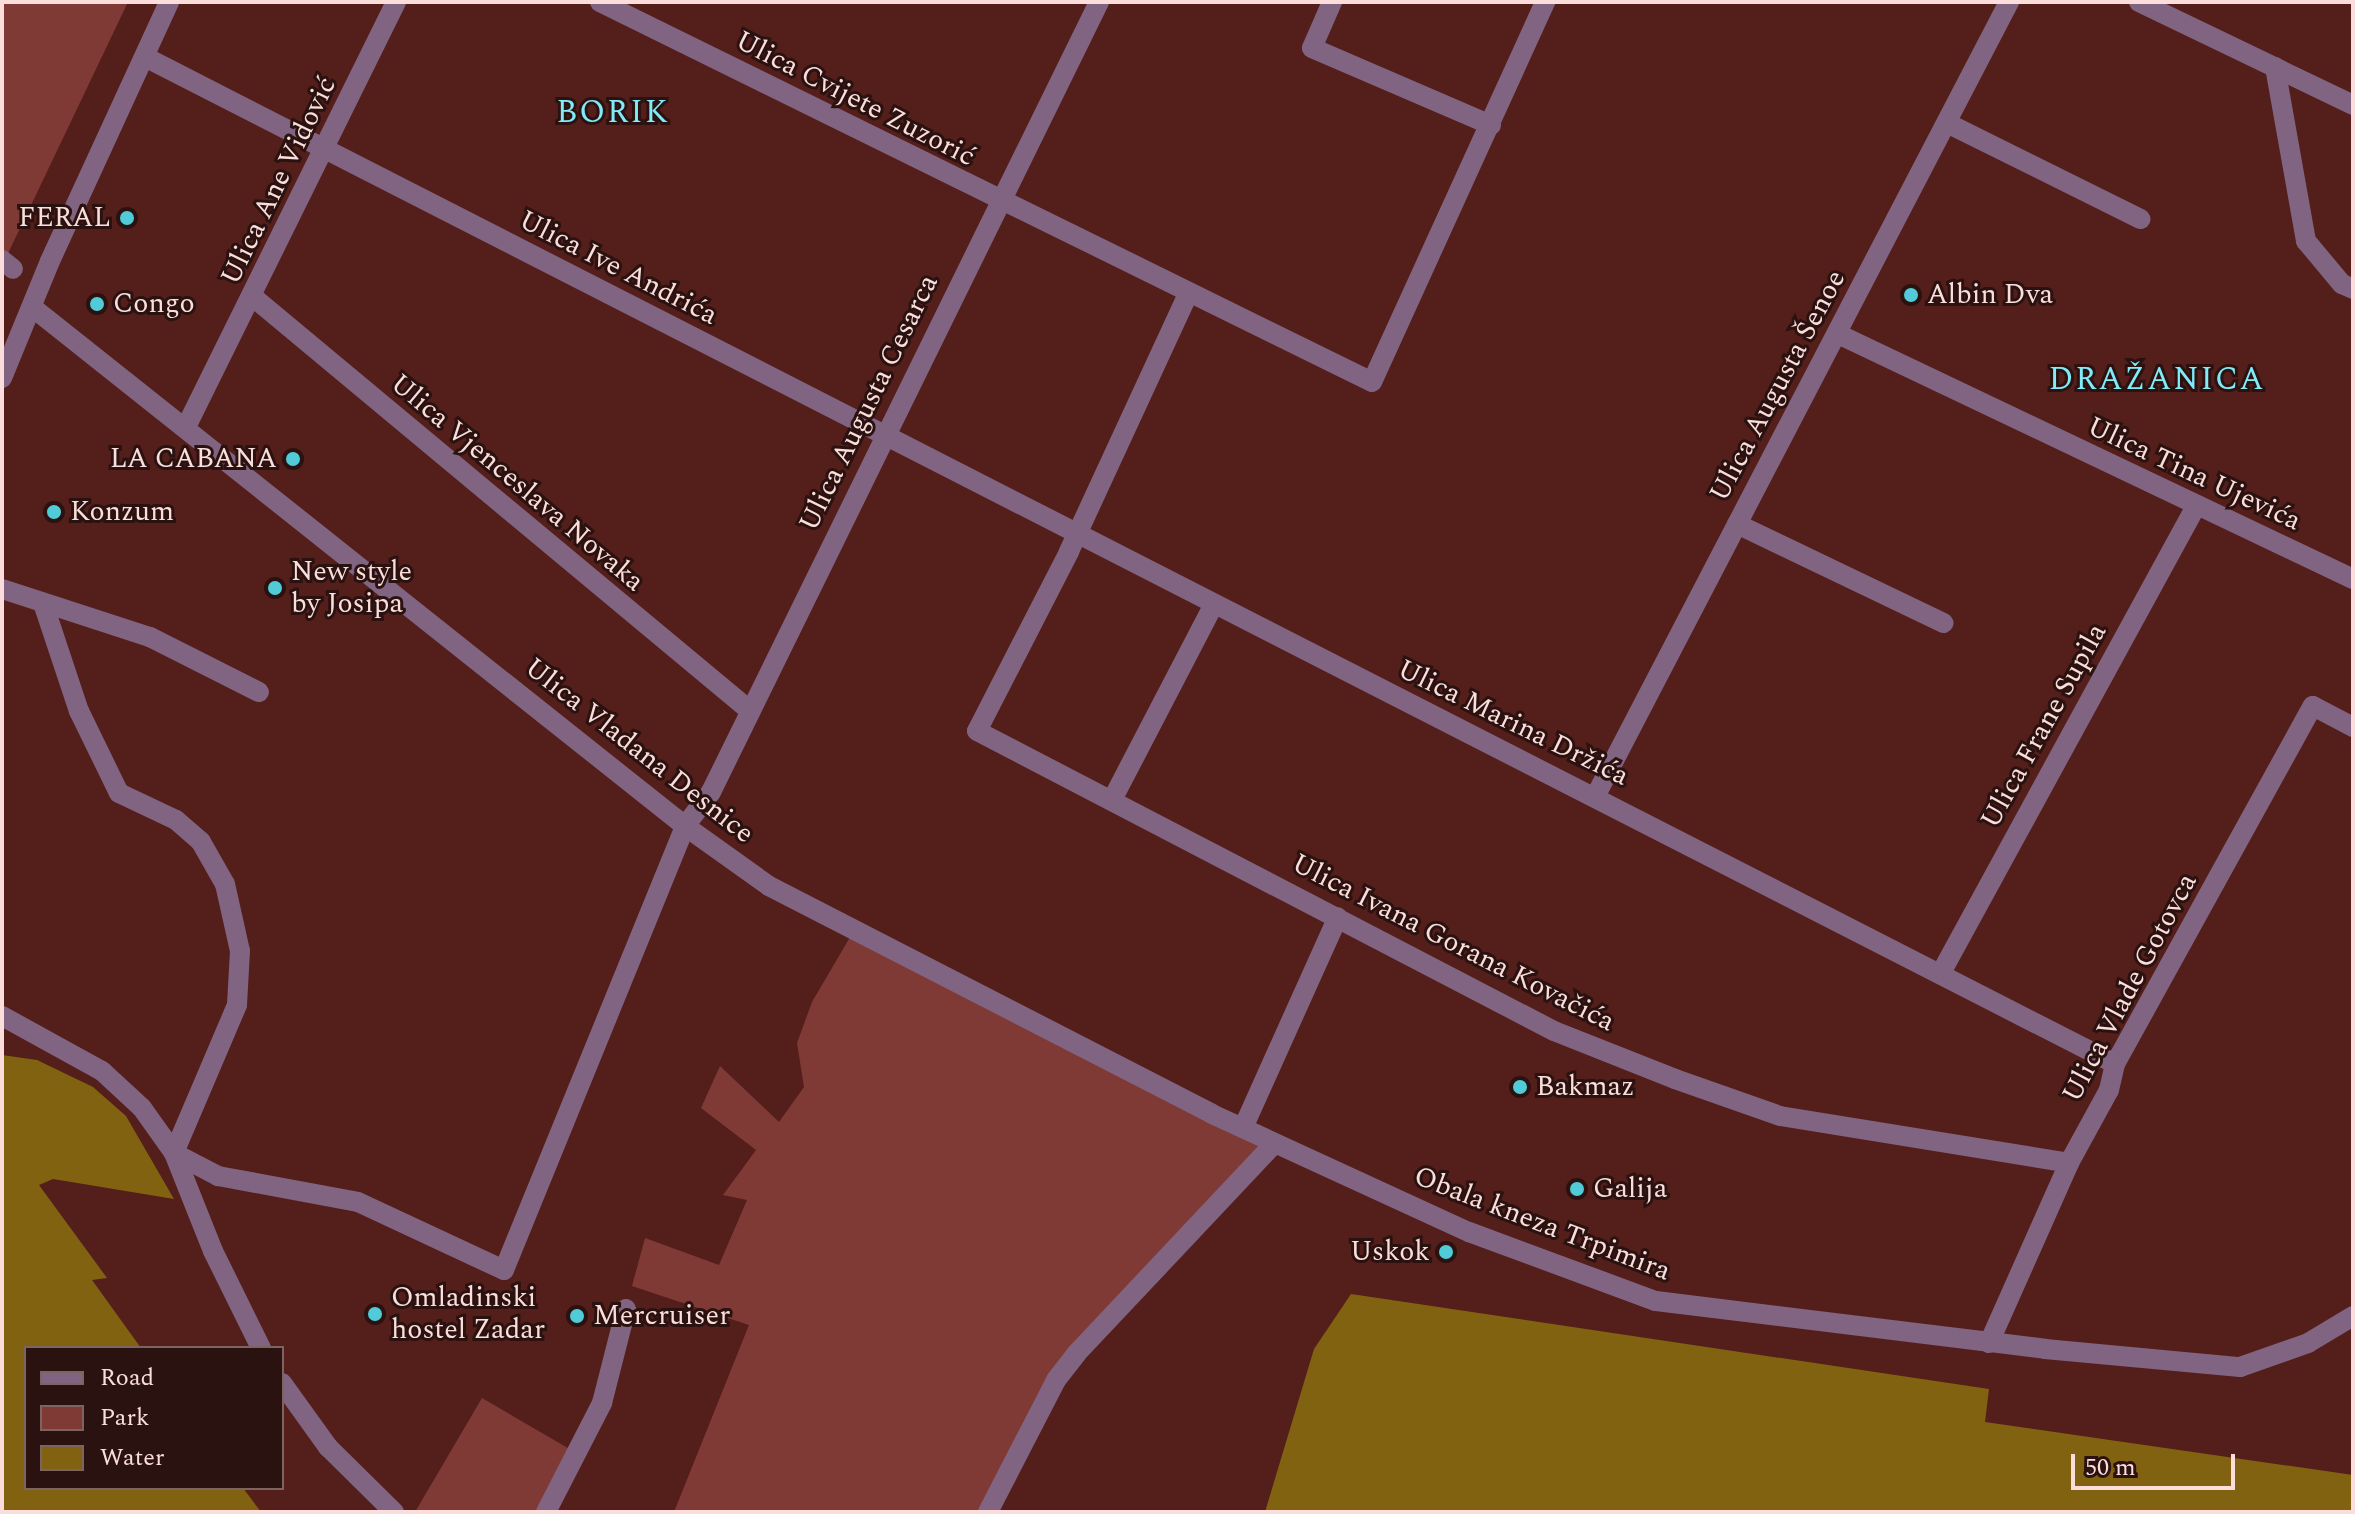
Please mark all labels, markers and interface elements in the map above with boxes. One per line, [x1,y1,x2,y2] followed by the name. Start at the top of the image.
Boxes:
[730,24,980,174] street label: Ulica Cvijete Zuzorić
[214,72,344,290] street label: Ulica Ane Vidović
[556,94,670,132] district label: BORIK
[18,201,111,235] place label: FERAL
[513,203,723,333] street label: Ulica Ive Andrića
[118,209,136,227] marker: FERAL
[1703,265,1853,507] street label: Ulica Augusta Šenoe
[792,269,946,537] street label: Ulica Augusta Cesarca
[1927,278,2053,312] place label: Albin Dva
[1902,286,1920,304] marker: Albin Dva
[113,287,195,321] place label: Congo
[88,295,106,313] marker: Congo
[2049,361,2265,399] district label: DRAŽANICA
[383,367,651,599] street label: Ulica Vjenceslava Novaka
[2082,410,2306,538] street label: Ulica Tina Ujevića
[110,442,277,476] place label: LA CABANA
[284,450,302,468] marker: LA CABANA
[70,495,174,529] place label: Konzum
[45,503,63,521] marker: Konzum
[291,555,412,621] place label: New style by Josipa
[266,579,284,597] marker: New style by Josipa
[1974,618,2114,834] street label: Ulica Frane Supila
[518,651,760,851] street label: Ulica Vladana Desnice
[1392,652,1634,794] street label: Ulica Marina Držića
[1286,847,1620,1039] street label: Ulica Ivana Gorana Kovačića
[2055,868,2205,1108] street label: Ulica Vlade Gotovca
[1536,1070,1634,1104] place label: Bakmaz
[1511,1078,1529,1096] marker: Bakmaz
[1409,1160,1675,1288] street label: Obala kneza Trpimira
[1593,1172,1668,1206] place label: Galija
[1568,1180,1586,1198] marker: Galija
[1350,1235,1430,1269] place label: Uskok
[1437,1243,1455,1261] marker: Uskok
[391,1281,545,1347] place label: Omladinski hostel Zadar
[593,1299,730,1333] place label: Mercruiser
[366,1305,384,1323] marker: Omladinski hostel Zadar
[568,1307,586,1325] marker: Mercruiser
[24,1346,284,1490] legend
[100,1360,154,1396] text: Road
[100,1400,150,1436] text: Park
[2075,1438,2239,1488] scale bar
[100,1440,164,1476] text: Water
[2085,1450,2136,1486] text: 50 m

